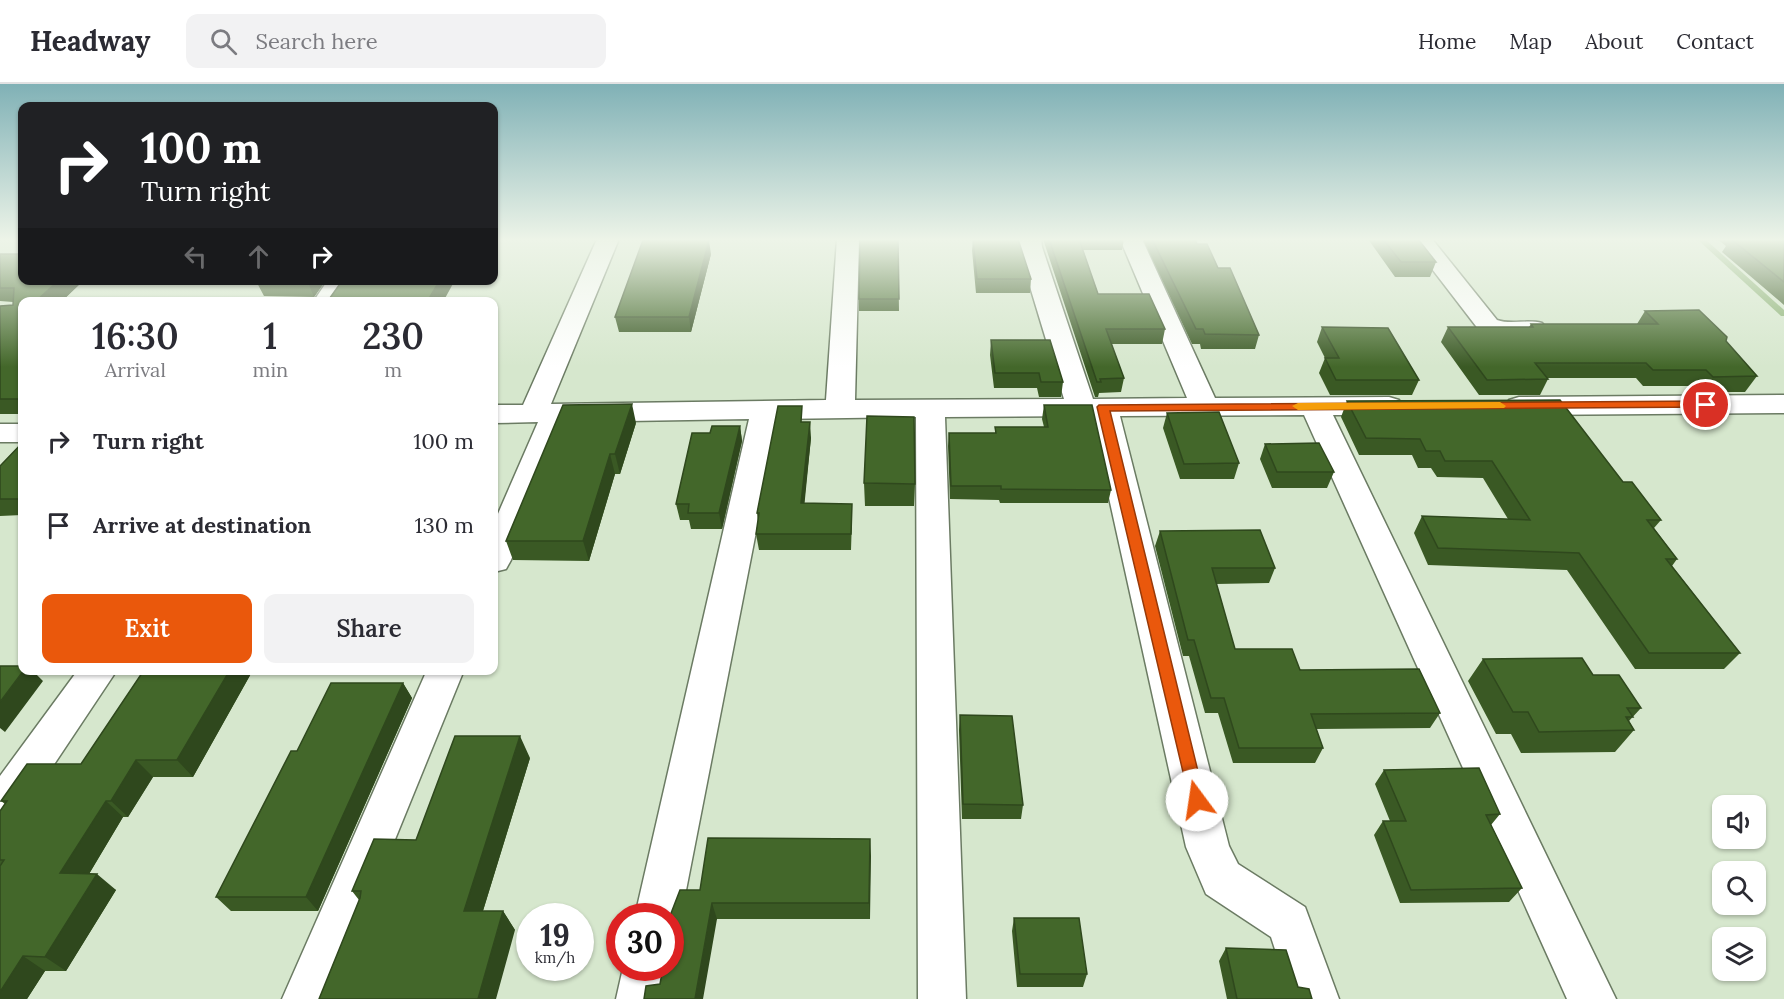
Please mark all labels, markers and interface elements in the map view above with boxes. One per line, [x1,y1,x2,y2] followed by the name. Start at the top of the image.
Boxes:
[186,14,606,68] search box
[30,23,150,59] text: Headway
[207,25,240,58] icon: search
[255,27,378,55] text: Search here
[1418,28,1476,55] text: Home
[1509,28,1552,55] text: Map
[1585,28,1643,55] text: About
[1676,28,1754,55] text: Contact
[141,121,261,175] text: 100 m
[42,126,120,204] icon: right
[141,174,270,208] text: Turn right
[179,240,212,273] icon: left
[242,240,275,273] icon: ahead
[305,240,338,273] icon: right
[92,313,179,359] text: 16:30
[263,313,277,359] text: 1
[362,313,424,359] text: 230
[105,357,166,382] text: Arrival
[253,357,288,382] text: min
[384,357,402,382] text: m
[1680,379,1731,430] pin
[1689,388,1722,421] icon: arrive
[42,425,75,458] icon: right
[93,427,204,455] text: Turn right
[413,427,474,455] text: 100 m
[42,509,75,542] icon: arrive
[93,511,311,539] text: Arrive at destination
[415,511,474,539] text: 130 m
[42,594,252,663] button: Exit
[264,594,474,663] button: Share
[1165,768,1229,832] position arrow
[1712,795,1766,981] map controls
[1712,795,1766,849] button: sound
[1712,861,1766,915] button: search
[606,903,684,981] speed limit sign: 30
[540,916,570,954] text: 19
[1712,927,1766,981] button: layers
[535,948,575,967] text: km/h

